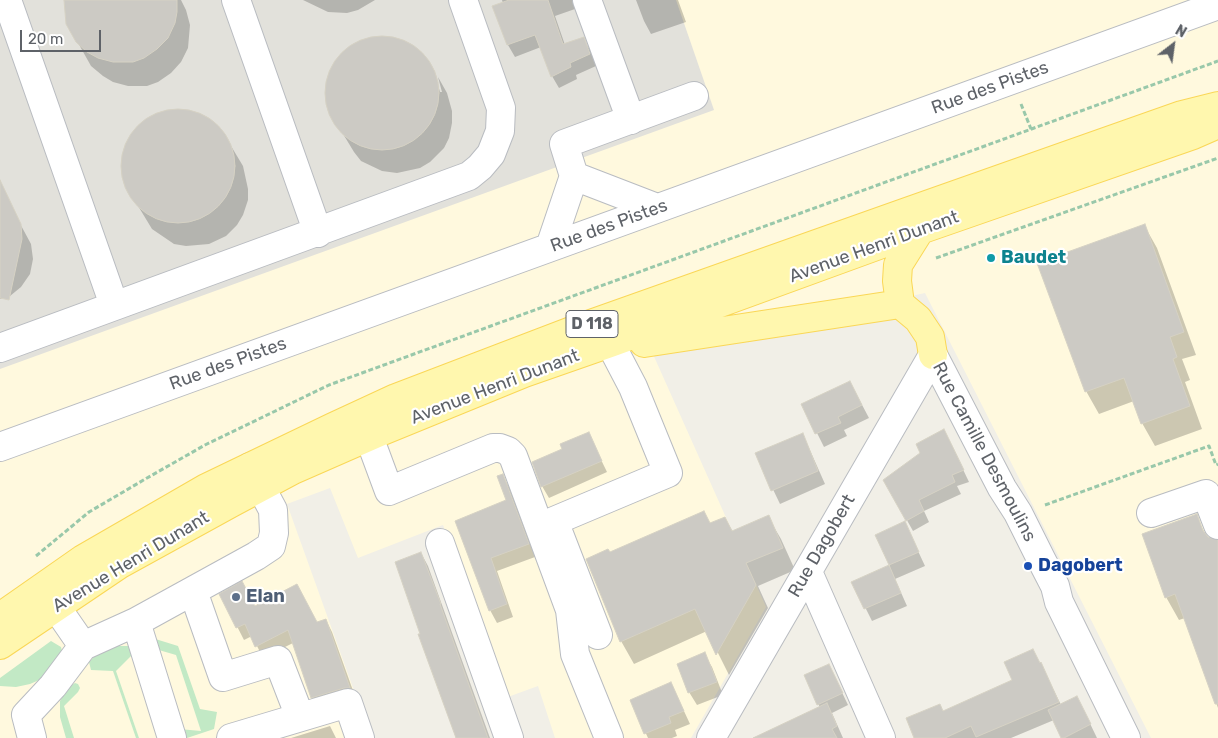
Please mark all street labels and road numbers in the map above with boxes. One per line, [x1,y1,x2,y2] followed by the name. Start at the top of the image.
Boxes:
[929,57,1051,119] street label: Rue des Pistes
[548,195,670,257] street label: Rue des Pistes
[786,206,962,288] street label: Avenue Henri Dunant
[566,310,618,338] road number: D 118
[167,333,289,395] street label: Rue des Pistes
[408,345,582,429] street label: Avenue Henri Dunant
[927,359,1041,545] street label: Rue Camille Desmoulins
[784,491,860,601] street label: Rue Dagobert
[49,507,213,617] street label: Avenue Henri Dunant

